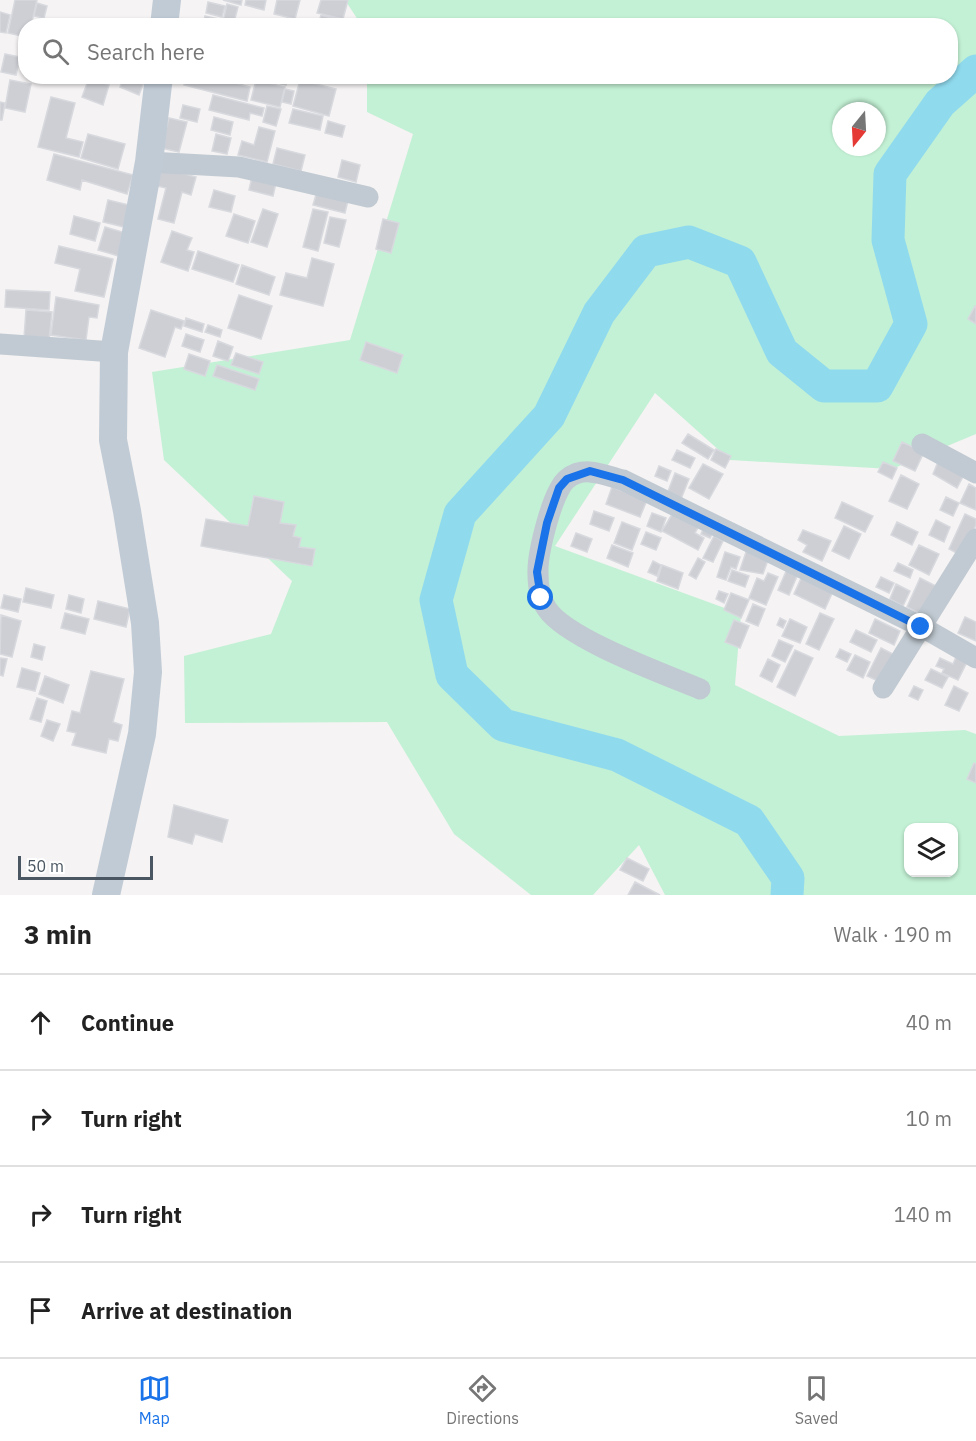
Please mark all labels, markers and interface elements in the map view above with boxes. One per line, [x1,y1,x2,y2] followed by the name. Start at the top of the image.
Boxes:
[18,18,958,84] search box
[39,35,72,68] icon: search
[87,37,205,66] text: Search here
[832,102,886,156] north arrow
[527,584,553,610] route start
[907,613,933,639] route end
[904,823,958,877] map controls
[904,823,958,877] button: layers
[18,853,153,880] scale bar
[27,856,64,876] text: 50 m
[24,917,92,951] text: 3 min
[834,921,952,948] text: Walk · 190 m
[24,1006,57,1039] icon: ahead
[81,1008,174,1037] text: Continue
[906,1009,952,1036] text: 40 m
[24,1102,57,1135] icon: right
[81,1104,182,1133] text: Turn right
[906,1105,952,1132] text: 10 m
[24,1198,57,1231] icon: right
[81,1200,182,1229] text: Turn right
[894,1201,952,1228] text: 140 m
[24,1294,57,1327] icon: arrive
[81,1296,292,1325] text: Arrive at destination
[138,1372,171,1428] tab: Map
[446,1372,519,1428] tab: Directions
[795,1372,838,1428] tab: Saved

